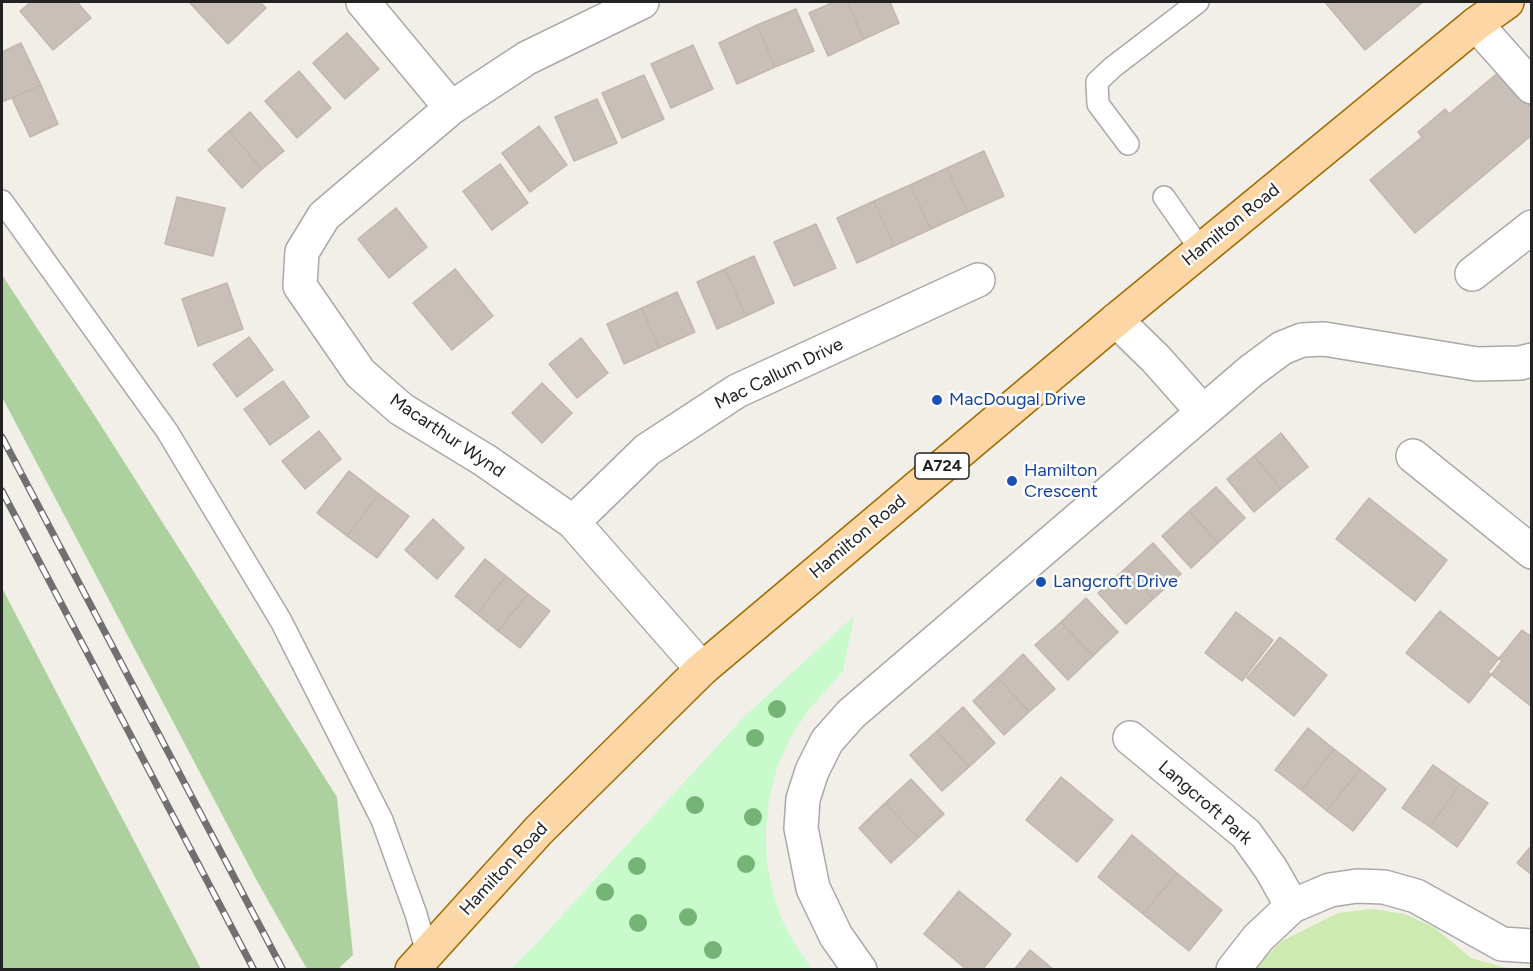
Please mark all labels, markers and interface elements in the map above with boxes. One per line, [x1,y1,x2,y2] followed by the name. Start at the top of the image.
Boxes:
[1178,179,1284,271] street label: Hamilton Road
[711,334,847,414] street label: Mac Callum Drive
[949,389,1086,411] place label: MacDougal Drive
[385,390,509,482] street label: Macarthur Wynd
[930,393,944,407] marker: MacDougal Drive
[915,453,969,479] road number: A724
[1024,460,1098,502] place label: Hamilton Crescent
[1005,474,1019,488] marker: Hamilton Crescent
[805,490,911,584] street label: Hamilton Road
[1053,571,1178,593] place label: Langcroft Drive
[1034,575,1048,589] marker: Langcroft Drive
[1154,756,1256,850] street label: Langcroft Park
[455,818,553,920] street label: Hamilton Road

